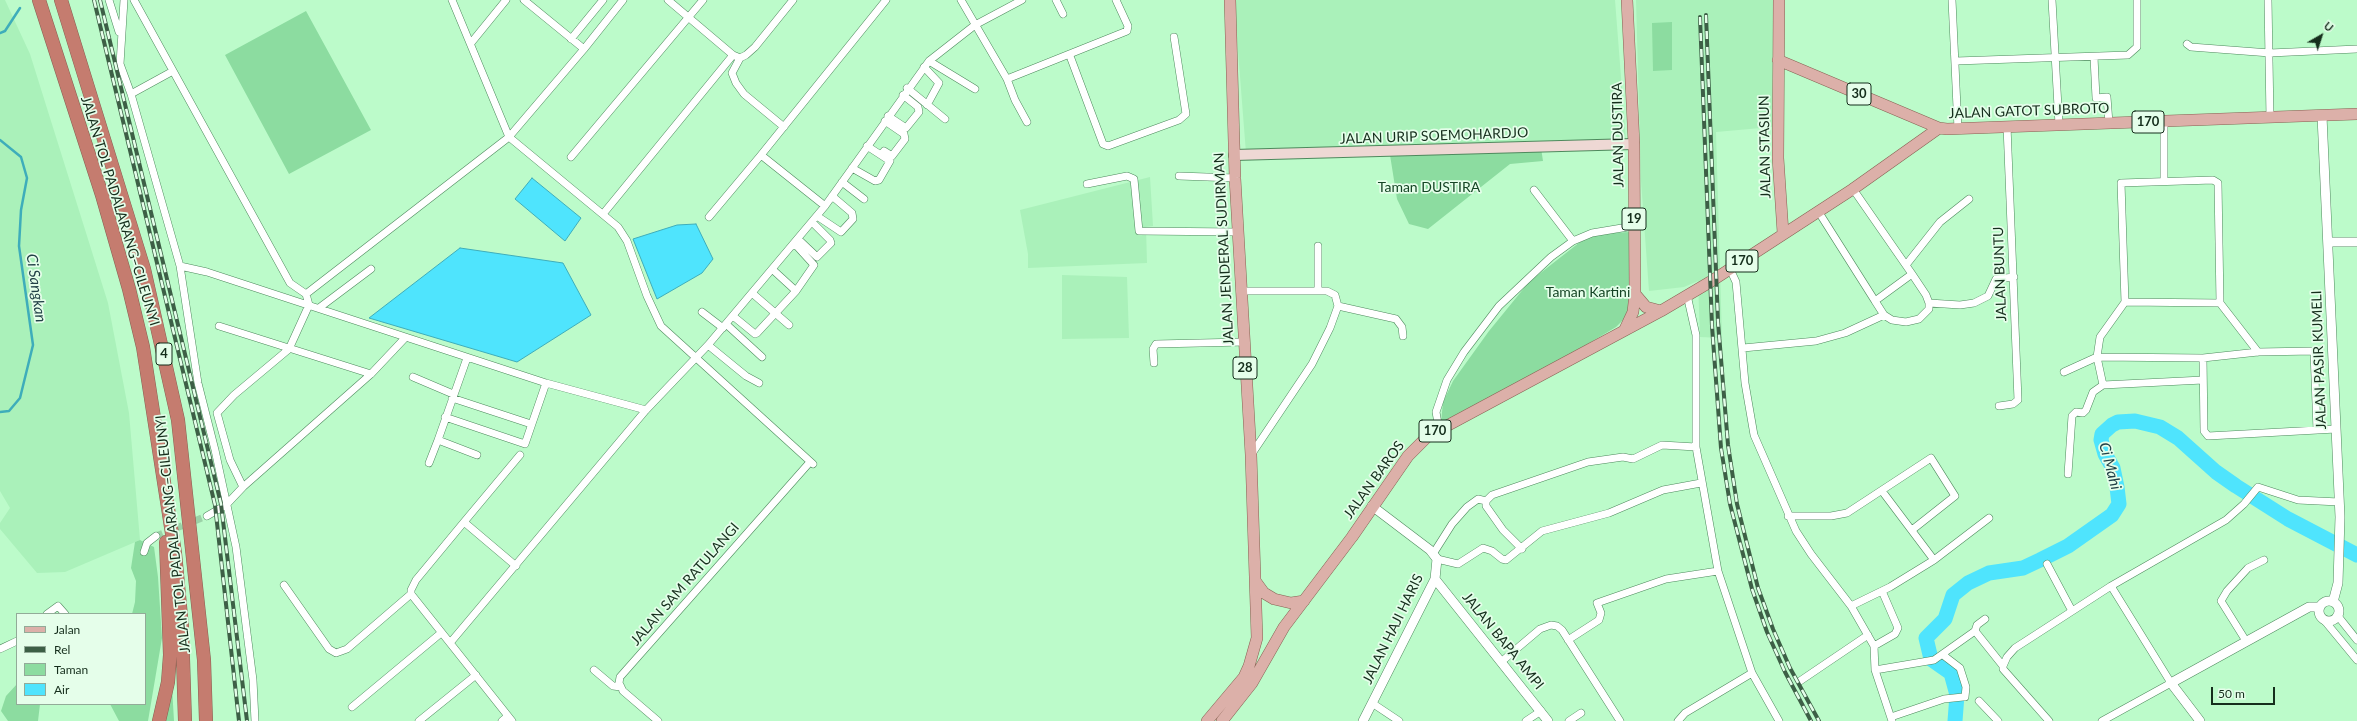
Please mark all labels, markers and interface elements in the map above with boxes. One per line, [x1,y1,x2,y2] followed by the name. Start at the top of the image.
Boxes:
[2301,16,2341,56] north arrow
[2322,19,2336,34] text: U
[1609,82,1627,188] street label: JALAN DUSTIRA
[1847,83,1871,105] road number: 30
[77,94,163,328] street label: JALAN TOL PADALARANG–CILEUNYI
[1756,95,1774,199] street label: JALAN STASIUN
[1948,100,2110,122] street label: JALAN GATOT SUBROTO
[2132,111,2164,133] road number: 170
[1340,124,1528,148] street label: JALAN URIP SOEMOHARDJO
[1211,152,1237,346] street label: JALAN JENDERAL SUDIRMAN
[1378,179,1480,195] park label: Taman DUSTIRA
[1622,208,1646,230] road number: 19
[1990,226,2010,322] street label: JALAN BUNTU
[1726,250,1758,272] road number: 170
[22,253,50,323] water label: Ci Sangkan
[1546,284,1630,300] park label: Taman Kartini
[2308,290,2330,430] street label: JALAN PASIR KUMELI
[156,343,172,365] road number: 4
[1233,357,1257,379] road number: 28
[152,414,194,654] street label: JALAN TOL PADALARANG–CILEUNYI
[1419,420,1451,442] road number: 170
[1340,438,1408,522] street label: JALAN BAROS
[2095,440,2125,492] water label: Ci Mahi
[627,519,743,649] street label: JALAN SAM RATULANGI
[1359,571,1427,687] street label: JALAN HAJI HARIS
[1459,589,1547,693] street label: JALAN BAPA AMPI
[16,613,146,705] legend
[54,622,80,637] text: Jalan
[54,642,70,657] text: Rel
[54,662,88,677] text: Taman
[2213,679,2277,705] scale bar
[54,682,69,697] text: Air
[2218,686,2245,701] text: 50 m

